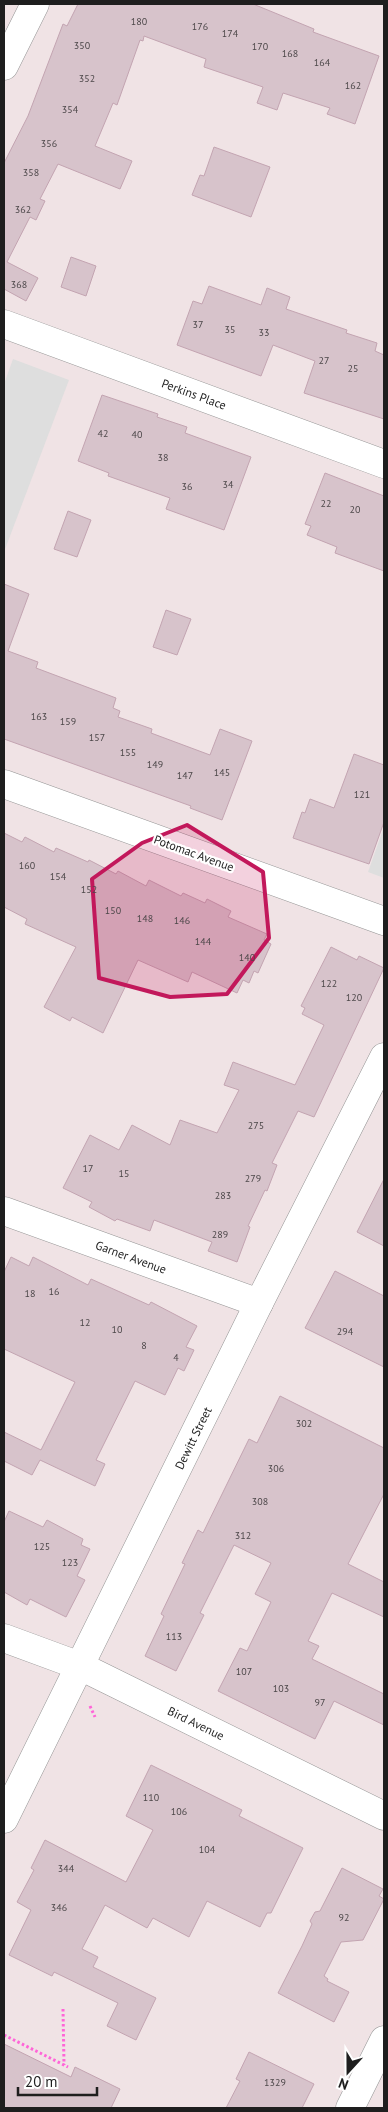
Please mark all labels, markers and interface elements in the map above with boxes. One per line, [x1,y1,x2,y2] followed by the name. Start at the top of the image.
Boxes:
[131,15,148,28] house number: 180
[192,20,208,33] house number: 176
[222,27,239,40] house number: 174
[74,39,91,52] house number: 350
[252,40,269,53] house number: 170
[282,47,298,60] house number: 168
[314,56,331,69] house number: 164
[79,72,95,85] house number: 352
[345,79,361,92] house number: 162
[62,103,79,116] house number: 354
[41,137,57,150] house number: 356
[23,166,39,179] house number: 358
[15,203,31,216] house number: 362
[11,278,27,291] house number: 368
[193,318,203,331] house number: 37
[225,323,235,336] house number: 35
[259,326,269,339] house number: 33
[319,354,329,367] house number: 27
[348,362,358,375] house number: 25
[160,375,228,413] street label: Perkins Place
[98,427,108,440] house number: 42
[132,428,143,441] house number: 40
[158,451,168,464] house number: 38
[223,478,234,491] house number: 34
[182,480,192,493] house number: 36
[321,497,331,510] house number: 22
[350,503,361,516] house number: 20
[31,710,47,723] house number: 163
[60,715,76,728] house number: 159
[89,731,105,744] house number: 157
[120,746,136,759] house number: 155
[147,758,163,771] house number: 149
[214,766,230,779] house number: 145
[177,769,193,782] house number: 147
[354,788,370,801] house number: 121
[152,832,236,874] street label: Potomac Avenue
[19,859,36,872] house number: 160
[50,870,67,883] house number: 154
[81,883,97,896] house number: 152
[105,904,122,917] house number: 150
[137,912,153,925] house number: 148
[174,914,190,927] house number: 146
[195,935,212,948] house number: 144
[239,951,256,964] house number: 140
[321,977,337,990] house number: 122
[346,991,363,1004] house number: 120
[248,1119,264,1132] house number: 275
[83,1162,93,1175] house number: 17
[119,1167,129,1180] house number: 15
[245,1172,261,1185] house number: 279
[215,1189,231,1202] house number: 283
[212,1228,228,1241] house number: 289
[93,1237,169,1277] street label: Garner Avenue
[49,1285,59,1298] house number: 16
[25,1287,35,1300] house number: 18
[80,1316,90,1329] house number: 12
[112,1323,123,1336] house number: 10
[337,1325,354,1338] house number: 294
[141,1339,147,1352] house number: 8
[173,1351,179,1364] house number: 4
[171,1404,215,1472] street label: Dewitt Street
[296,1417,312,1430] house number: 302
[268,1462,284,1475] house number: 306
[252,1495,268,1508] house number: 308
[235,1529,251,1542] house number: 312
[34,1540,50,1553] house number: 125
[62,1556,78,1569] house number: 123
[166,1630,182,1643] house number: 113
[236,1665,252,1678] house number: 107
[273,1682,289,1695] house number: 103
[315,1696,325,1709] house number: 97
[165,1703,227,1743] street label: Bird Avenue
[143,1791,160,1804] house number: 110
[171,1805,187,1818] house number: 106
[199,1843,216,1856] house number: 104
[58,1862,75,1875] house number: 344
[51,1901,67,1914] house number: 346
[339,1911,349,1924] house number: 92
[323,2047,373,2097] north arrow
[18,2064,96,2096] scale bar
[25,2072,58,2091] text: 20 m
[336,2074,351,2094] text: N
[264,2076,286,2089] house number: 1329

